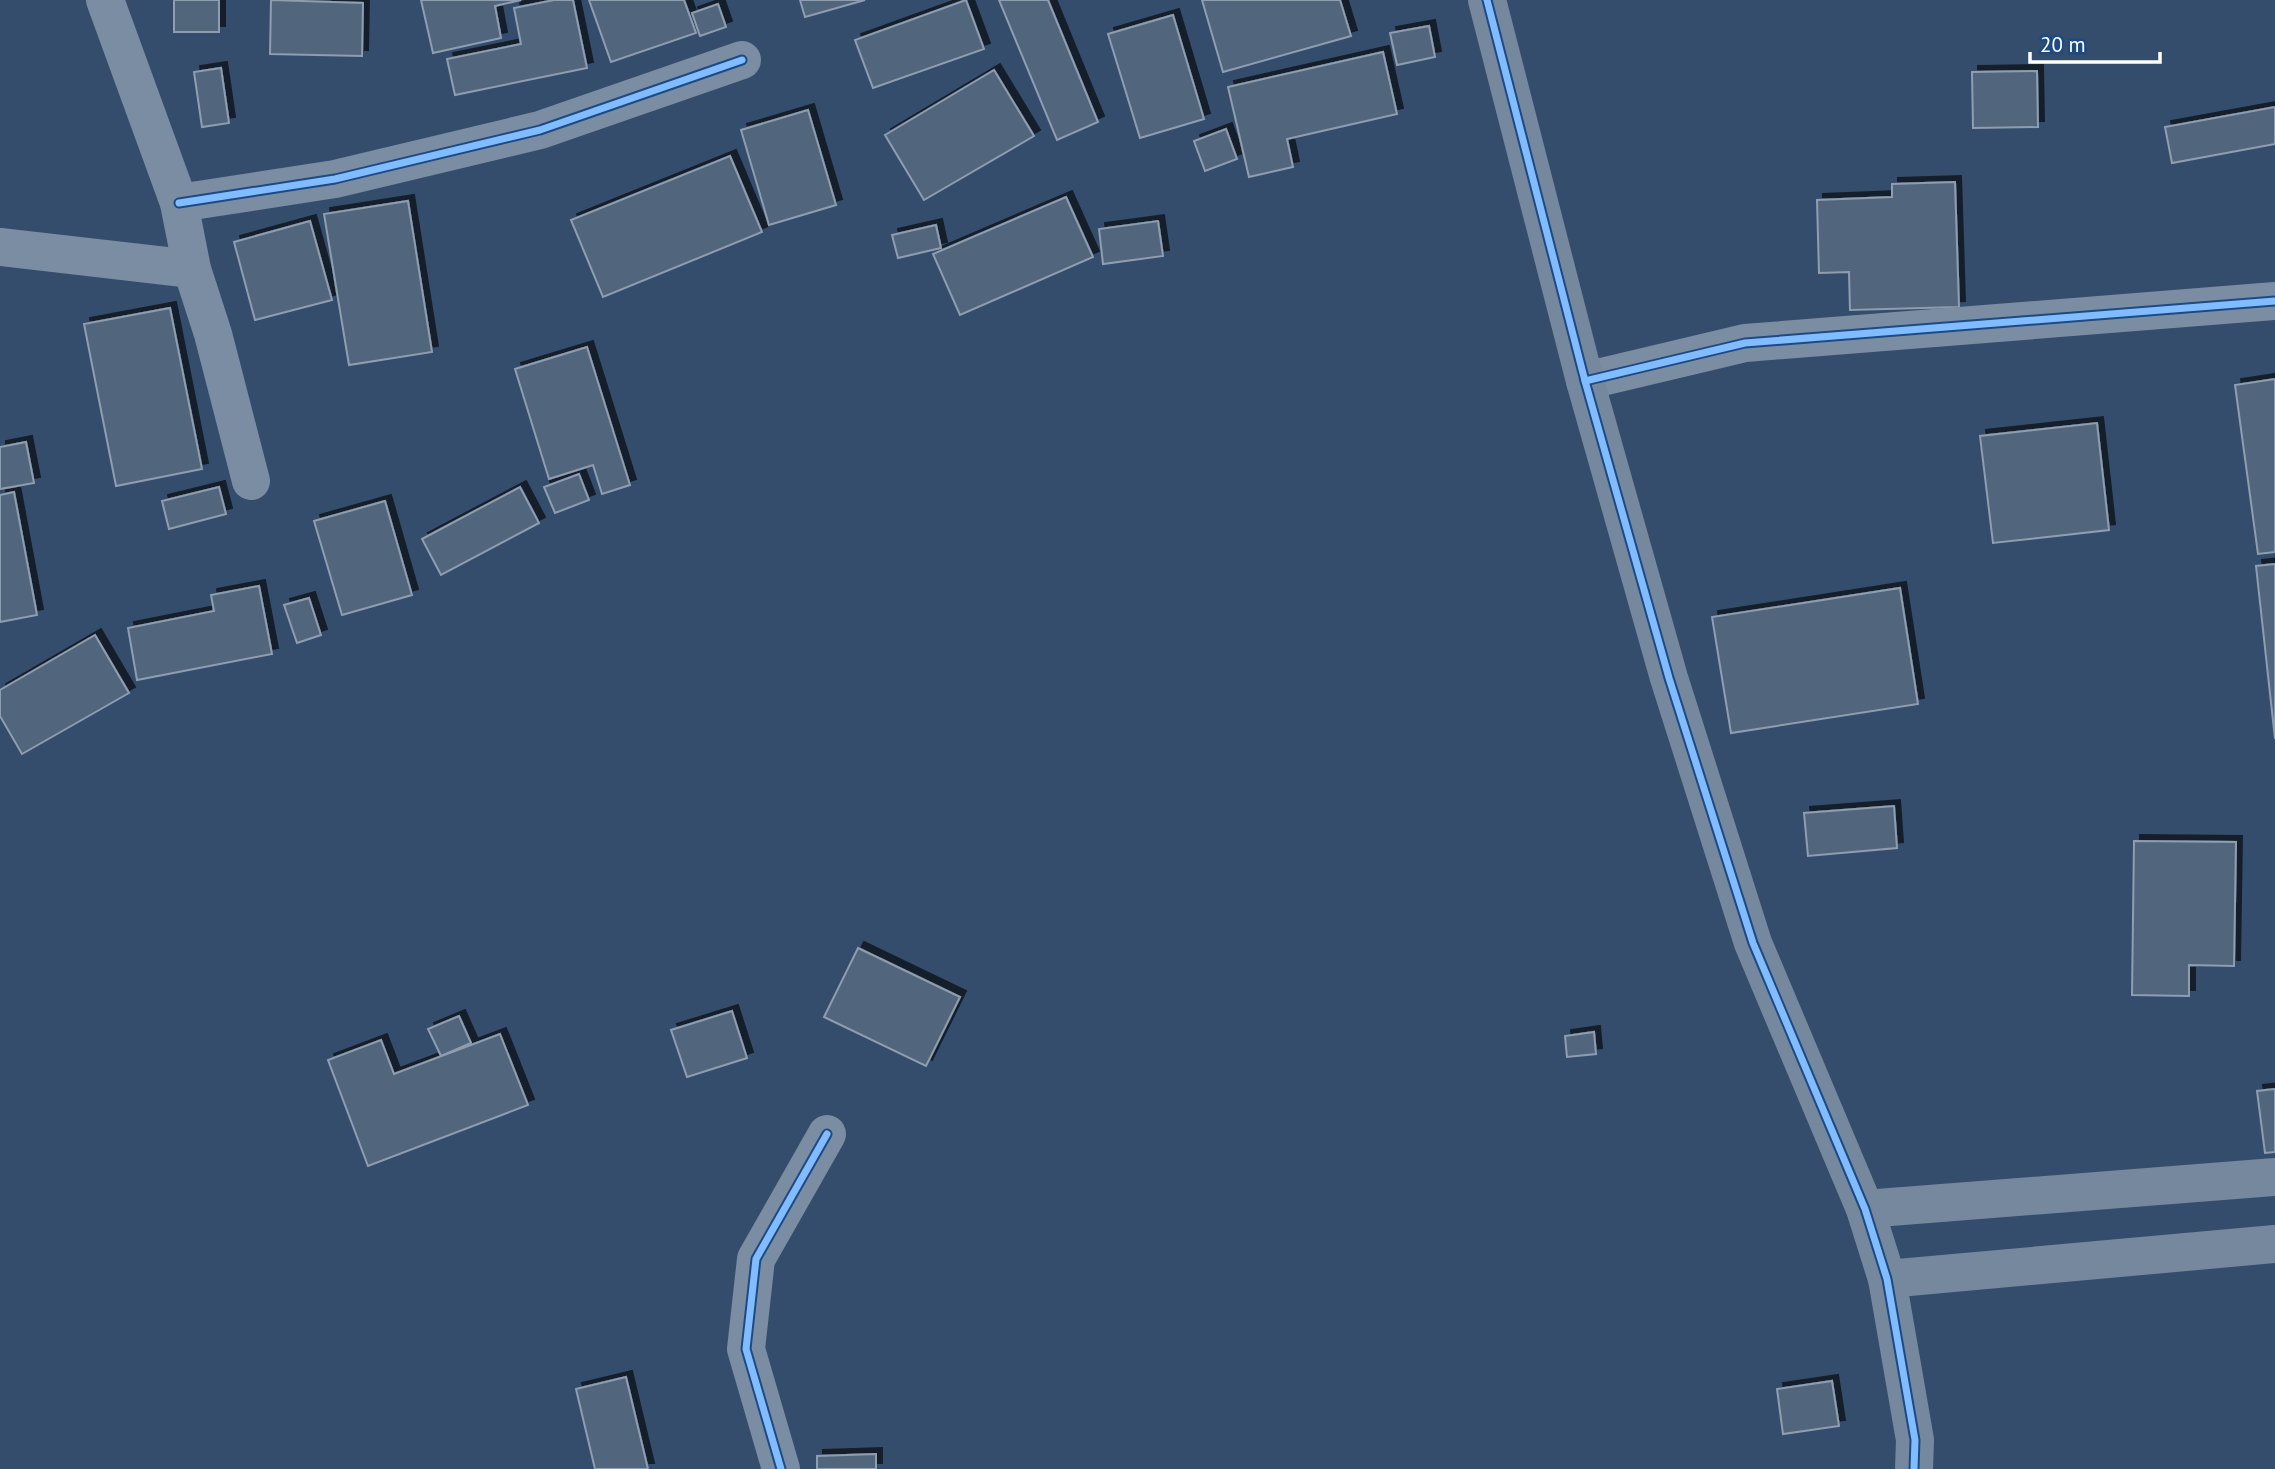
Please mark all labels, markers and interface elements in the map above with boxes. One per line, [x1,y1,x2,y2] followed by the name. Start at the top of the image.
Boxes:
[2030,21,2160,65] scale bar
[2040,31,2086,58] text: 20 m

